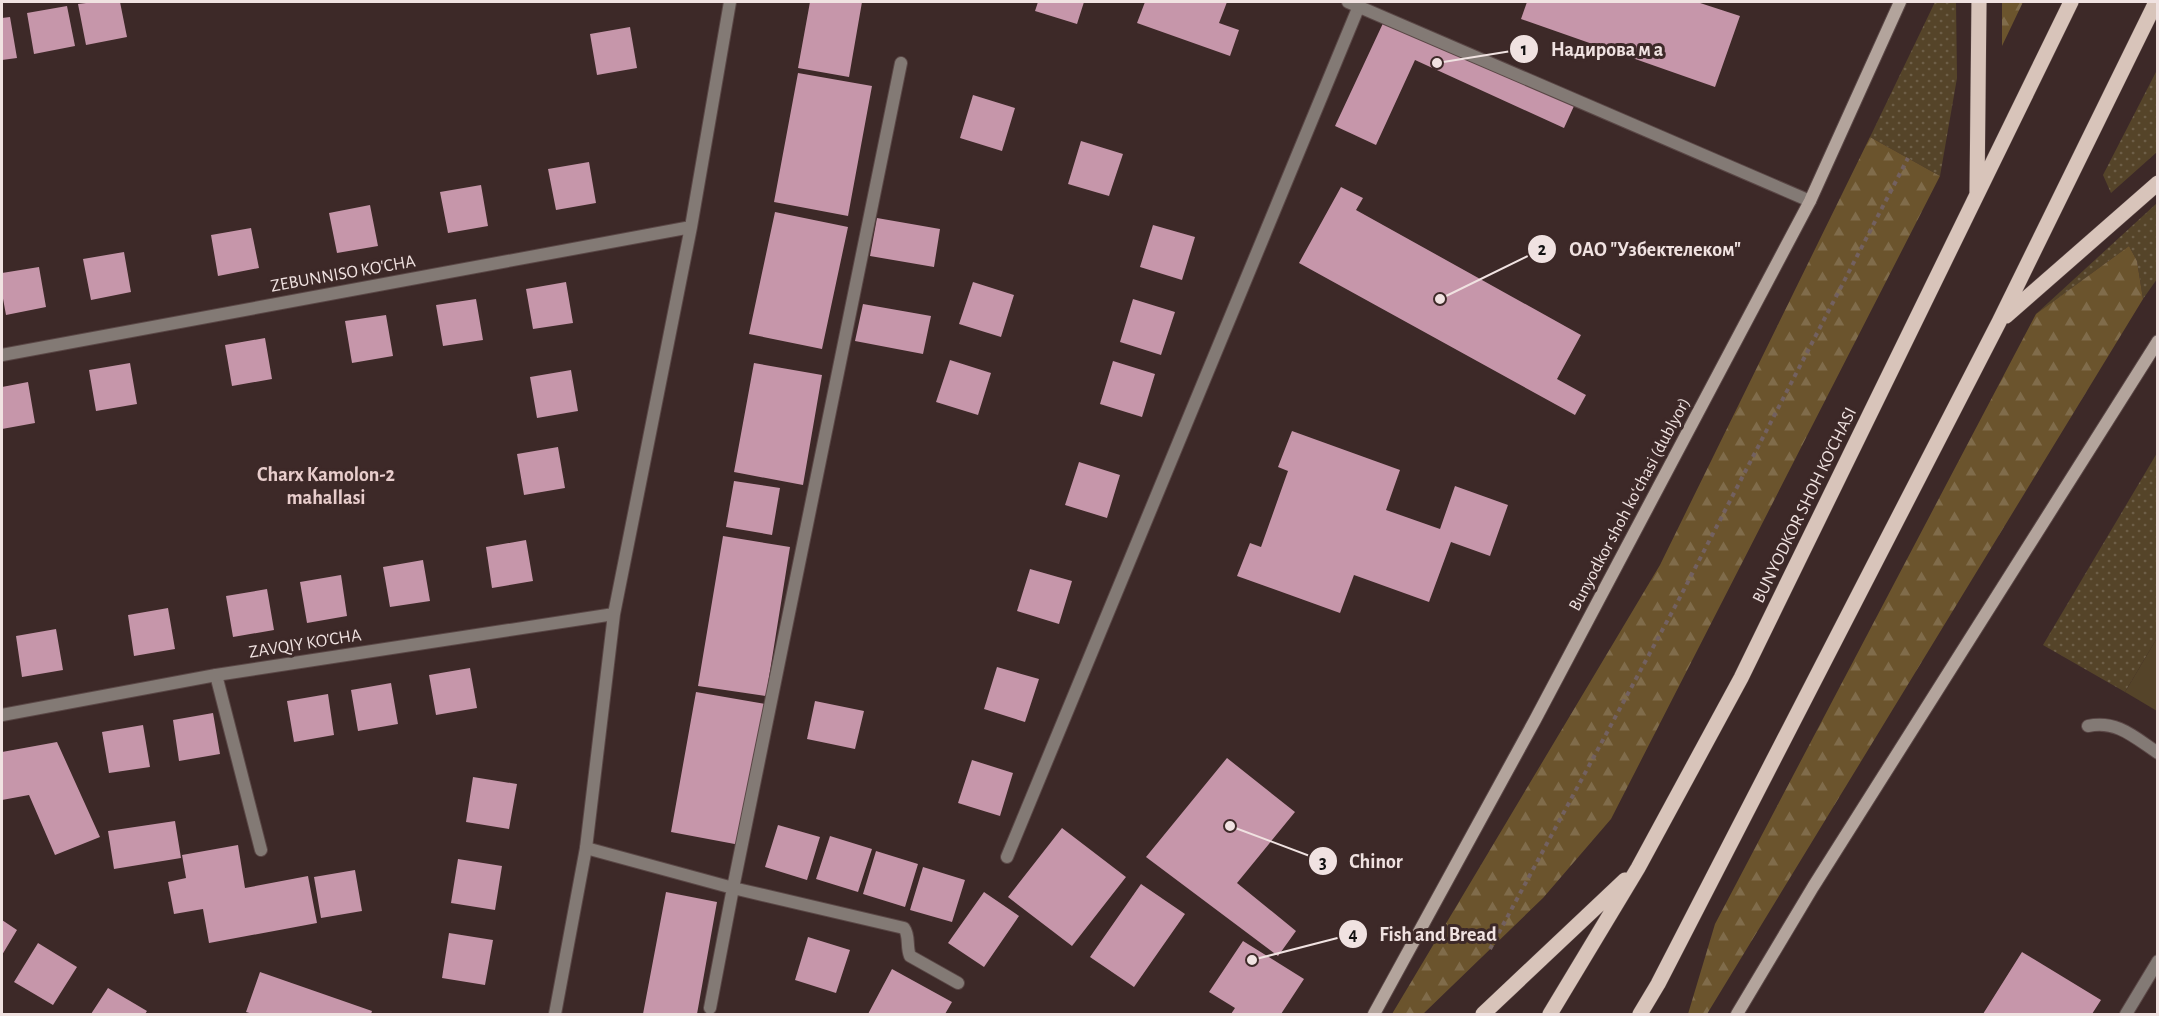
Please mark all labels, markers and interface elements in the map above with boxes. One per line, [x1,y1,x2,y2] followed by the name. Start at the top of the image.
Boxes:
[1509,30,1676,68] callout: Надирова м а
[1551,40,1664,60] text: Надирова м а
[1521,41,1527,59] text: 1
[1527,230,1753,268] callout: ОАО "Узбектелеком"
[1569,240,1741,260] text: ОАО "Узбектелеком"
[1538,241,1547,259] text: 2
[269,252,418,296] street label: ZEBUNNISO KO'CHA
[1566,395,1694,614] street label: Bunyodkor shoh koʻchasi (dublyor)
[1750,405,1860,606] street label: BUNYODKOR SHOH KO'CHASI
[257,465,395,508] district label: Charx Kamolon-2 mahallasi
[248,626,363,662] street label: ZAVQIY KO'CHA
[1308,842,1415,880] callout: Chinor
[1349,852,1403,872] text: Chinor
[1319,854,1327,872] text: 3
[1338,915,1509,953] callout: Fish and Bread
[1379,925,1497,945] text: Fish and Bread
[1348,926,1358,944] text: 4

